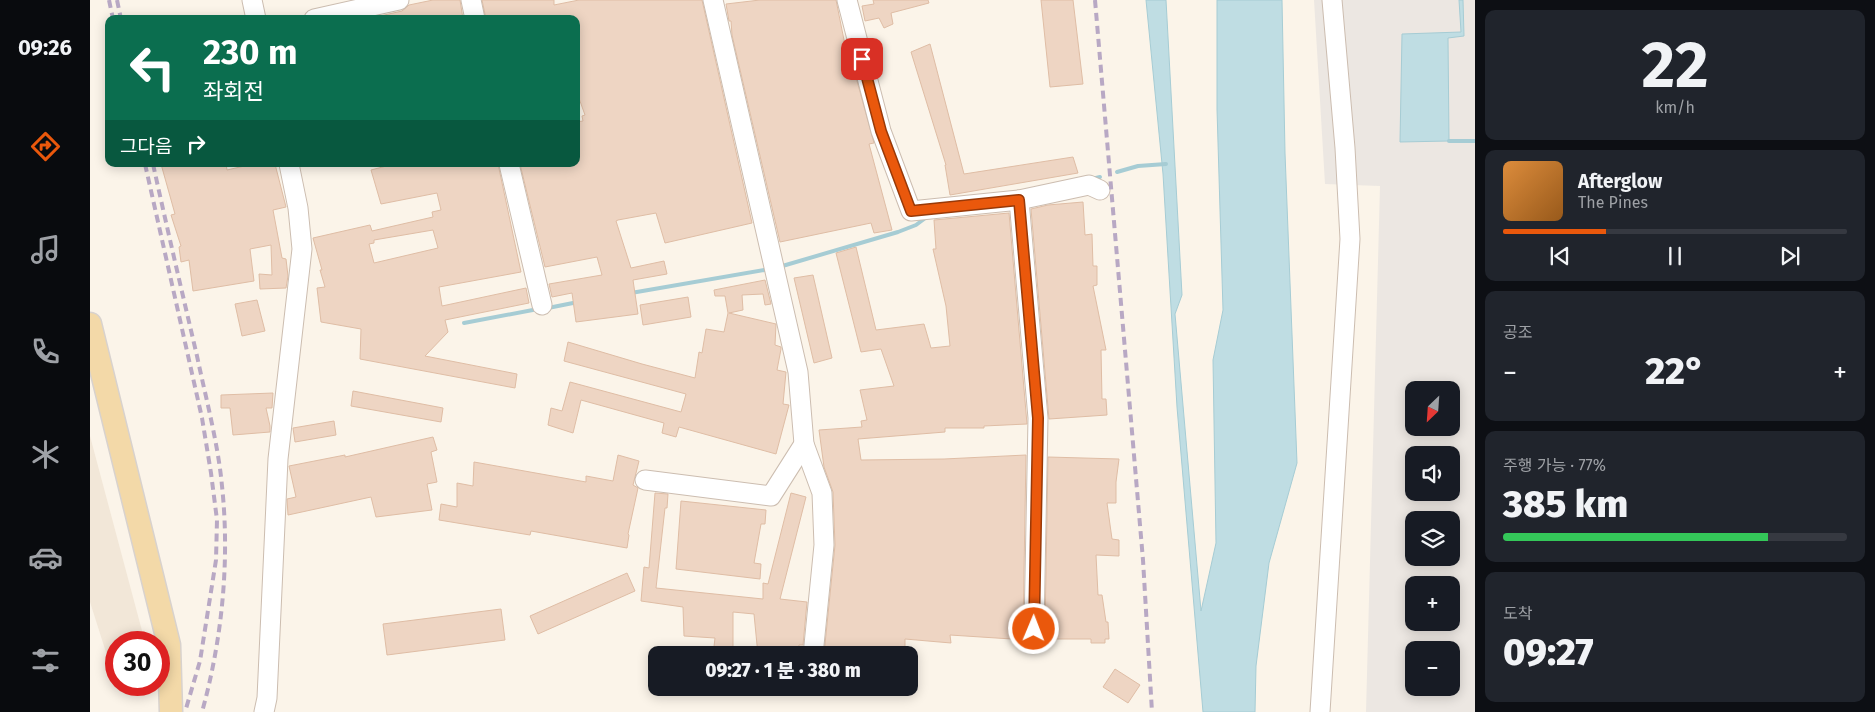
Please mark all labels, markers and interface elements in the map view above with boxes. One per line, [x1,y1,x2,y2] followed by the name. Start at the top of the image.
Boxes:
[1641,26,1709,104] text: 22
[203,31,297,73] text: 230 m
[18,34,72,61] text: 09:26
[120,35,185,100] icon: left
[841,38,883,80] pin
[848,45,876,73] icon: arrive
[203,78,264,105] text: 좌회전
[1655,98,1695,117] text: km/h
[28,129,63,164] icon: directions
[182,130,210,158] icon: right
[120,135,172,158] text: 그다음
[1578,170,1662,193] text: Afterglow
[1578,193,1648,212] text: The Pines
[28,232,63,267] icon: music
[1546,242,1574,270] icon: previous
[1661,242,1689,270] icon: pause
[1776,242,1804,270] icon: next
[1503,323,1532,342] text: 공조
[28,334,63,369] icon: phone
[1645,348,1705,394] text: 22°
[1503,356,1517,389] text: −
[1833,356,1847,389] text: +
[1405,381,1460,436] north arrow
[1405,381,1460,696] map controls
[28,437,63,472] icon: climate
[1405,446,1460,501] button: sound
[1503,456,1606,475] text: 주행 가능 · 77%
[1503,481,1628,527] text: 385 km
[1405,511,1460,566] button: layers
[28,540,63,575] icon: car
[1405,576,1460,631] button: +
[1007,602,1059,654] position arrow
[1503,604,1532,623] text: 도착
[1503,629,1594,675] text: 09:27
[105,631,170,696] speed limit sign: 30
[1405,641,1460,696] button: −
[28,643,63,678] icon: filters
[705,659,861,682] text: 09:27 · 1 분 · 380 m

